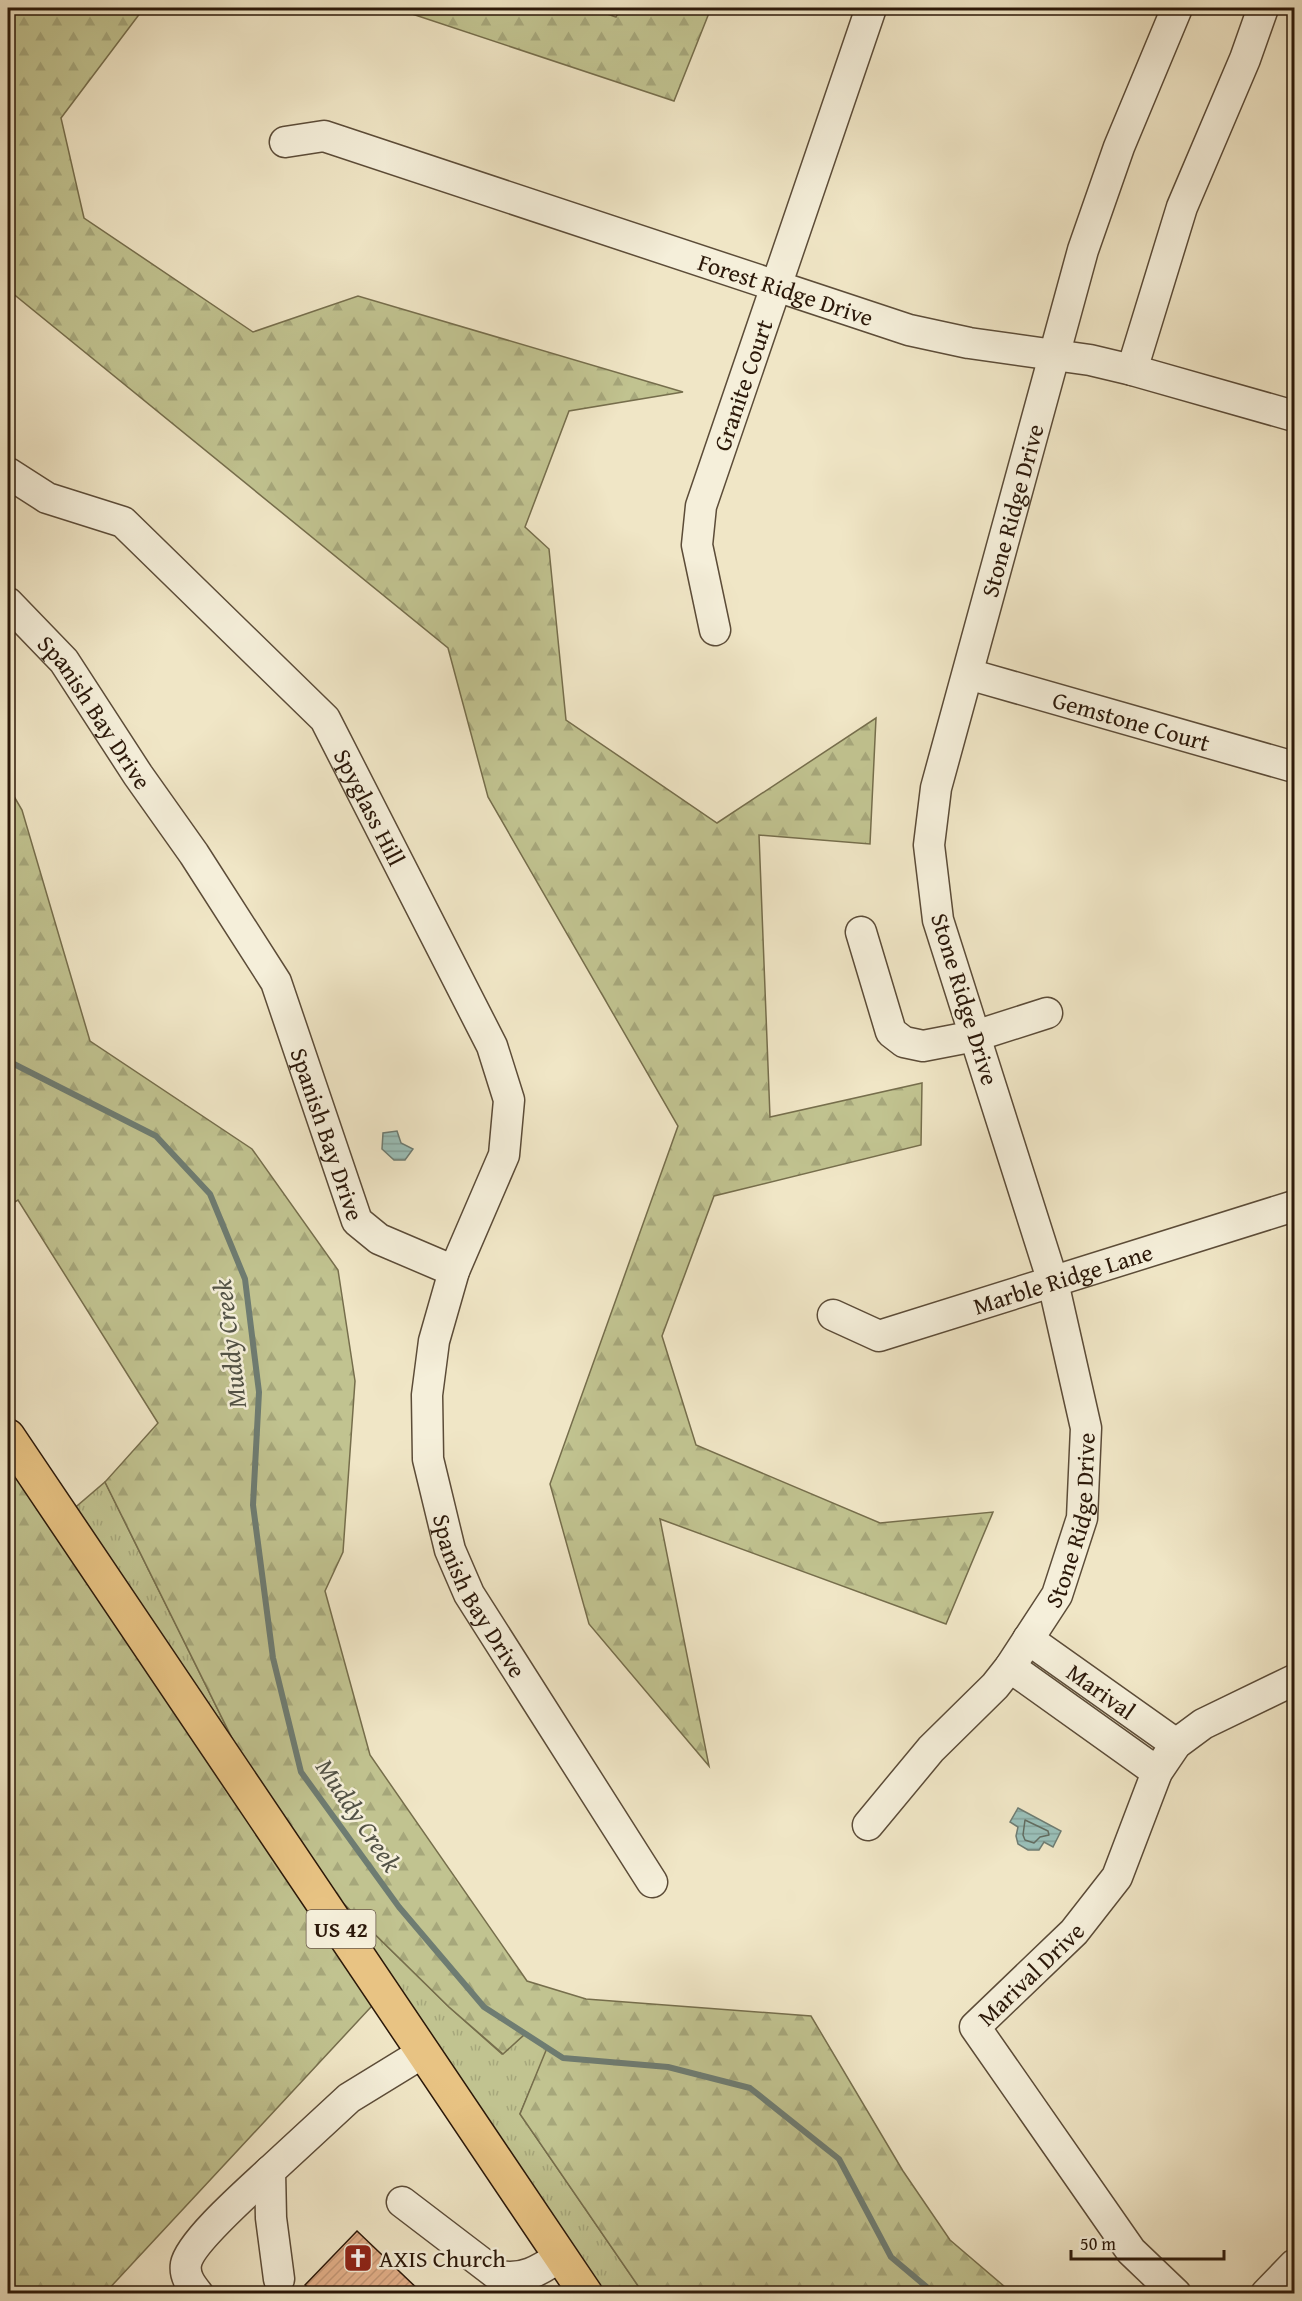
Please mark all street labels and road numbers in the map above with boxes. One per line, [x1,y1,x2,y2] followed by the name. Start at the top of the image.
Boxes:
[693,244,878,335] street label: Forest Ridge Drive
[704,314,781,455] street label: Granite Court
[971,420,1052,601] street label: Stone Ridge Drive
[30,627,160,796] street label: Spanish Bay Drive
[1049,682,1215,760] street label: Gemstone Court
[325,742,415,872] street label: Spyglass Hill
[922,909,1008,1089] street label: Stone Ridge Drive
[282,1043,373,1225] street label: Spanish Bay Drive
[968,1234,1157,1323] street label: Marble Ridge Lane
[1036,1432,1103,1614] street label: Stone Ridge Drive
[424,1510,535,1684] street label: Spanish Bay Drive
[1060,1654,1143,1728] street label: Marival
[306,1910,376,1948] road number: US 42
[969,1915,1093,2034] street label: Marival Drive

